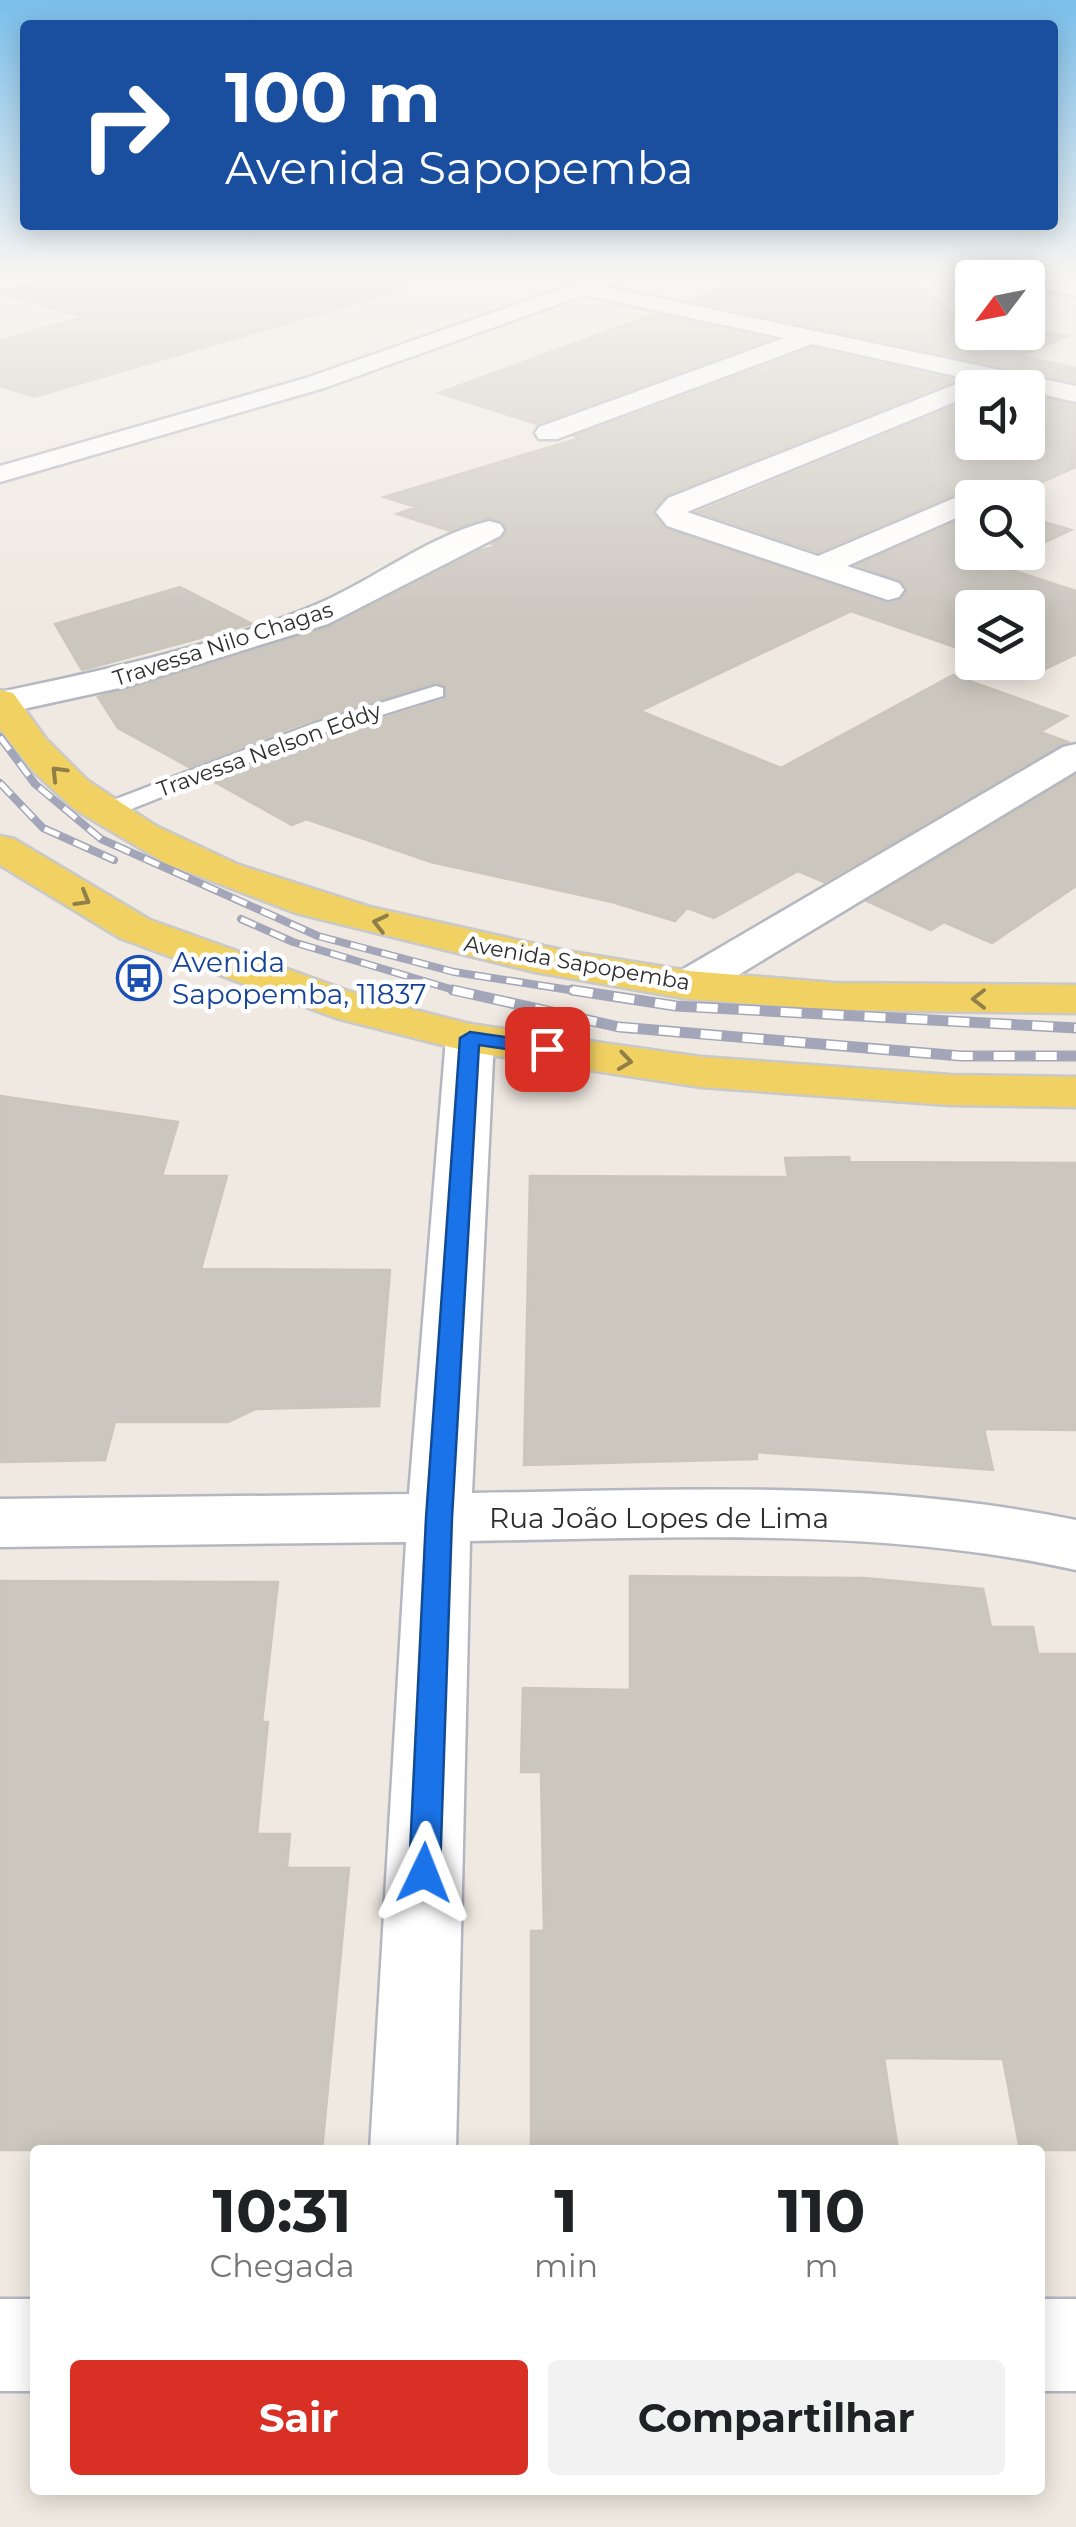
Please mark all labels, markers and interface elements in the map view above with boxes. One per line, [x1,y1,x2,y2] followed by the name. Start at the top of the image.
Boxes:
[225,54,441,140] text: 100 m
[60,60,190,190] icon: right
[225,140,694,195] text: Avenida Sapopemba
[955,260,1045,350] north arrow
[955,260,1045,680] map controls
[955,370,1045,460] button: sound
[955,480,1045,570] button: search
[955,590,1045,680] button: layers
[110,596,337,692] street label: Travessa Nilo Chagas
[153,697,385,803] street label: Travessa Nelson Eddy
[52,766,70,784] one-way arrow
[72,887,90,906] one-way arrow
[372,914,389,935] one-way arrow
[462,930,692,996] street label: Avenida Sapopemba
[172,945,427,1011] place label: Avenida Sapopemba, 11837
[116,955,162,1001] bus stop icon: Avenida Sapopemba, 11837
[970,988,986,1010] one-way arrow
[505,1007,590,1092] pin
[520,1022,575,1077] icon: arrive
[617,1049,634,1070] one-way arrow
[489,1501,829,1535] street label: Rua João Lopes de Lima
[372,1821,476,1925] position arrow
[212,2174,352,2247] text: 10:31
[554,2174,578,2247] text: 1
[778,2174,865,2247] text: 110
[209,2246,355,2285] text: Chegada
[534,2246,598,2285] text: min
[805,2246,839,2285] text: m
[70,2360,528,2475] button: Sair
[548,2360,1005,2475] button: Compartilhar

